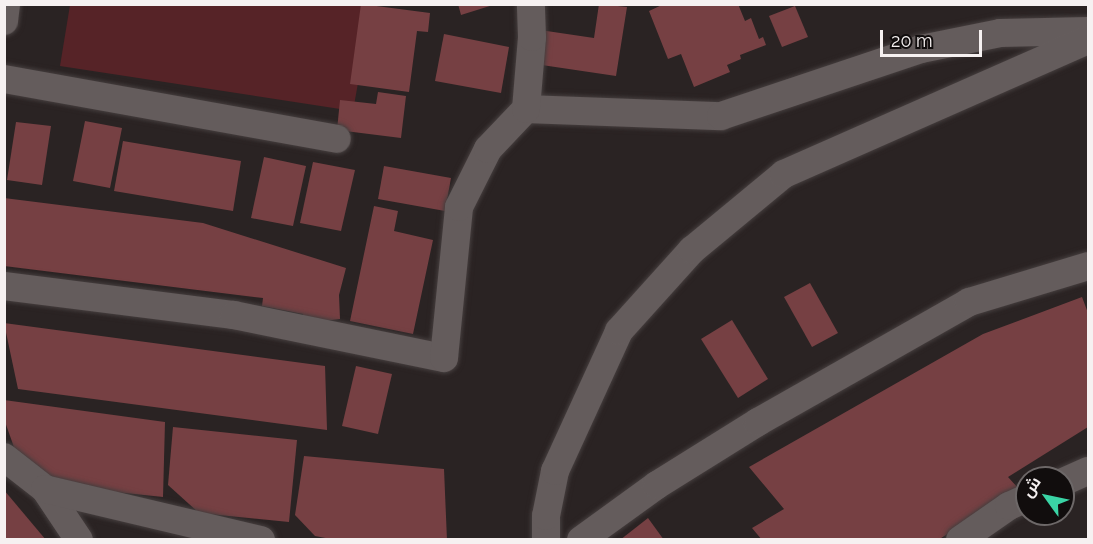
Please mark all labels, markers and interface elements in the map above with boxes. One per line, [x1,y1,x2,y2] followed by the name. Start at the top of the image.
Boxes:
[883,18,985,56] scale bar
[891,30,933,51] text: 20 m
[1015,466,1075,526] north arrow
[1018,473,1045,501] text: ش

